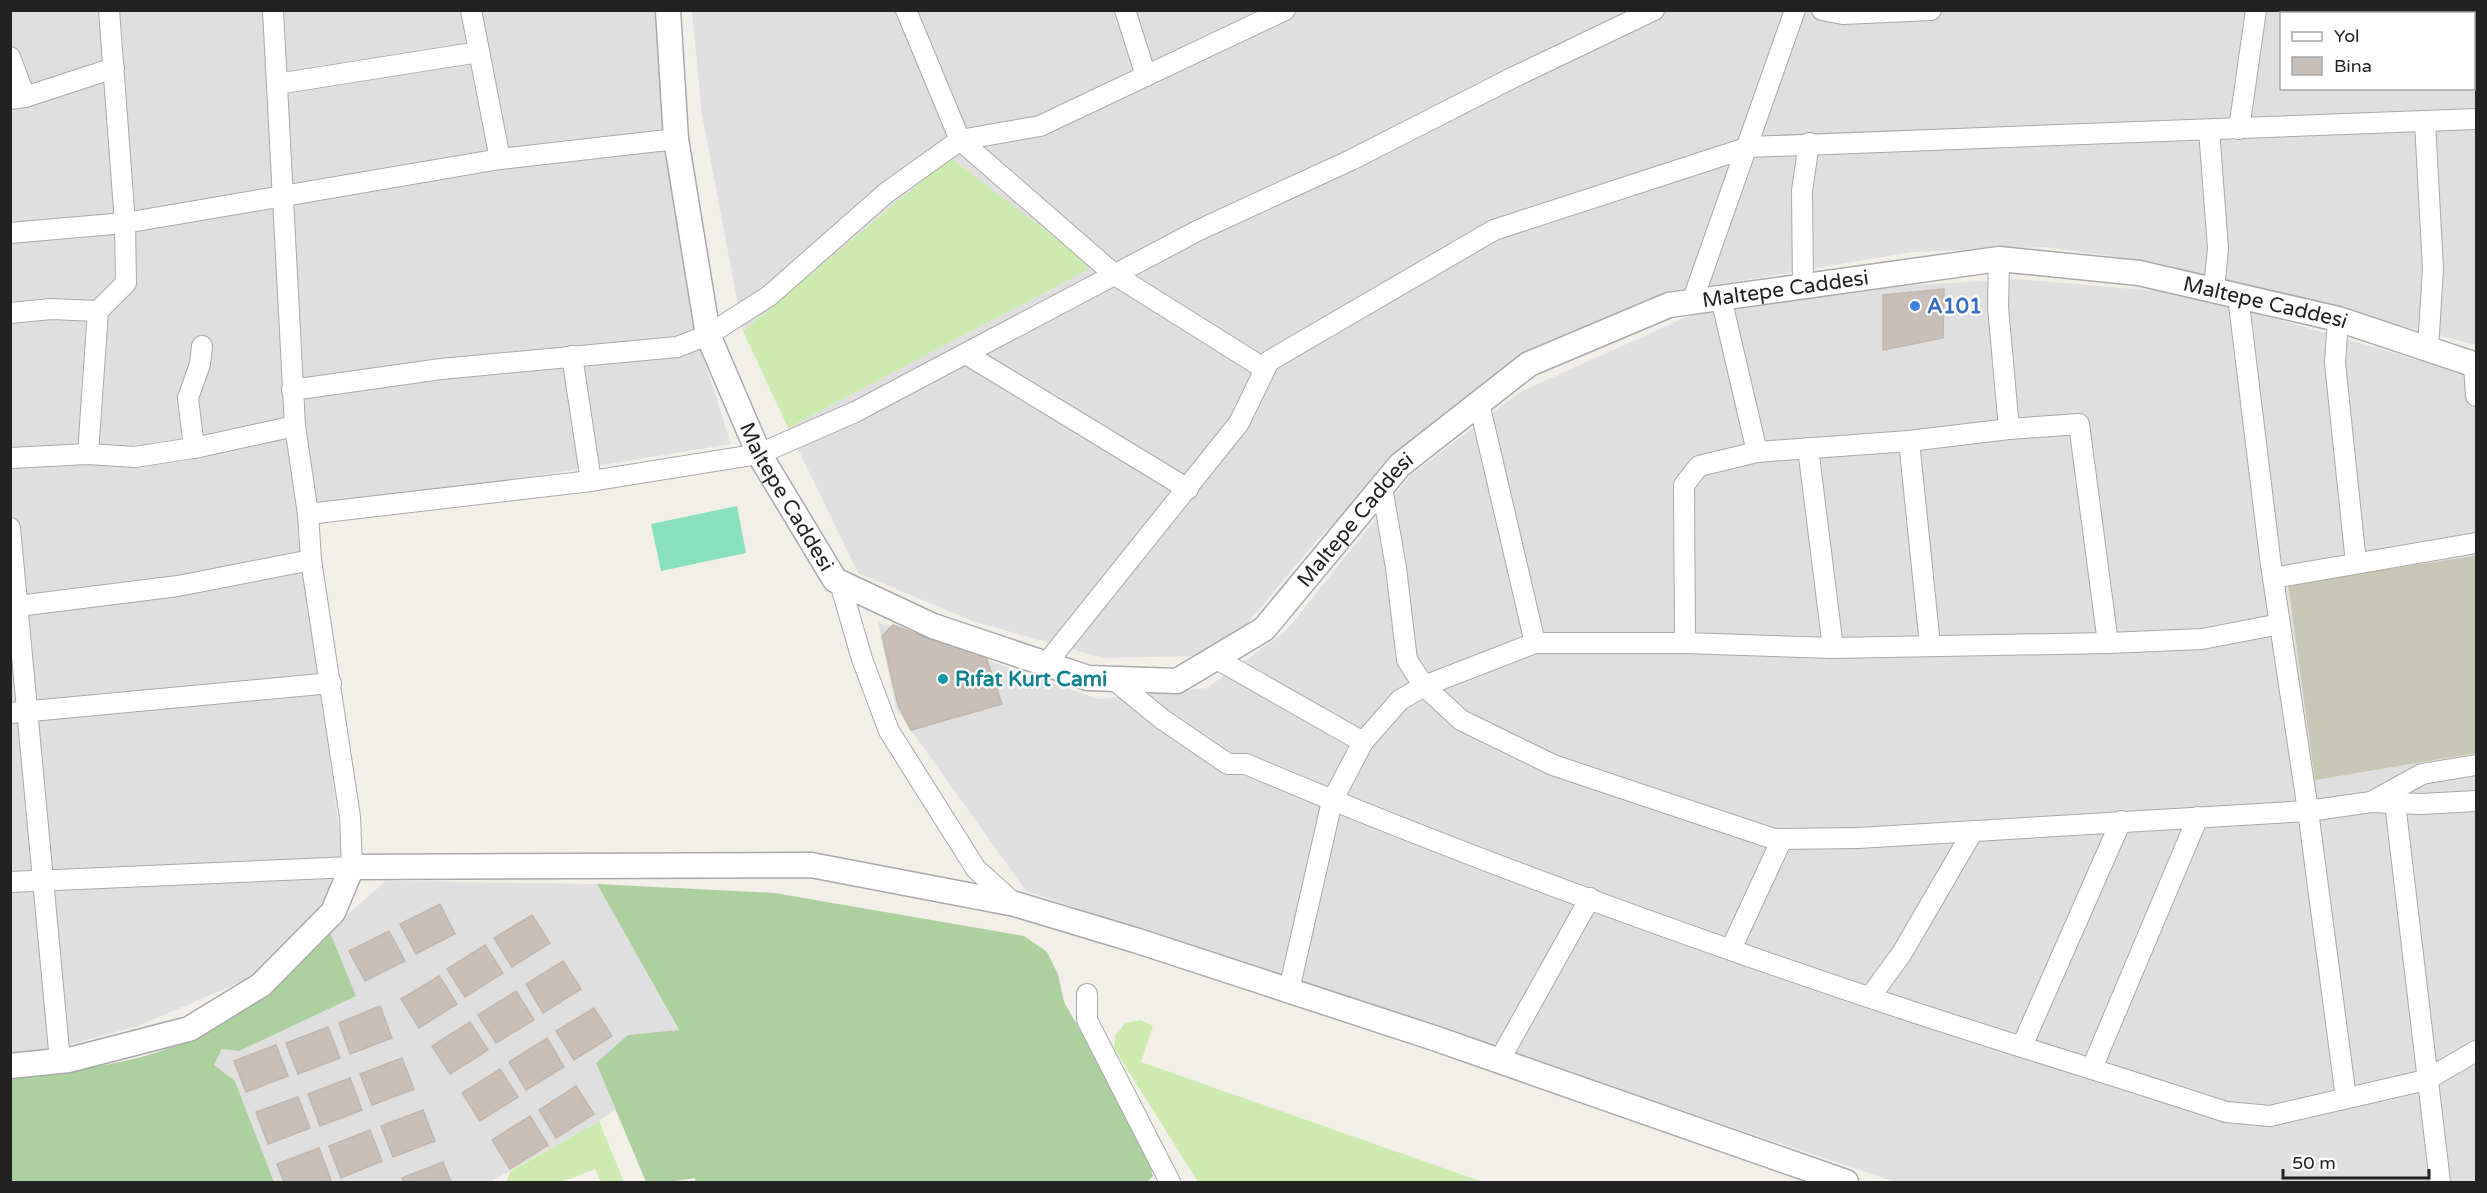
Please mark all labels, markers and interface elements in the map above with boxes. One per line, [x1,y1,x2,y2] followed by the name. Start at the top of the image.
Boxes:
[2280,12,2475,90] legend
[2334,25,2360,47] text: Yol
[2334,55,2372,77] text: Bina
[1701,265,1870,313] street label: Maltepe Caddesi
[2181,271,2351,334] street label: Maltepe Caddesi
[1927,294,1982,319] place label: A101
[1908,299,1922,313] marker: A101
[734,419,839,576] street label: Maltepe Caddesi
[1292,447,1418,592] street label: Maltepe Caddesi
[955,667,1107,692] place label: Rıfat Kurt Cami
[936,672,950,686] marker: Rıfat Kurt Cami
[2283,1142,2428,1180] scale bar
[2292,1152,2336,1174] text: 50 m

